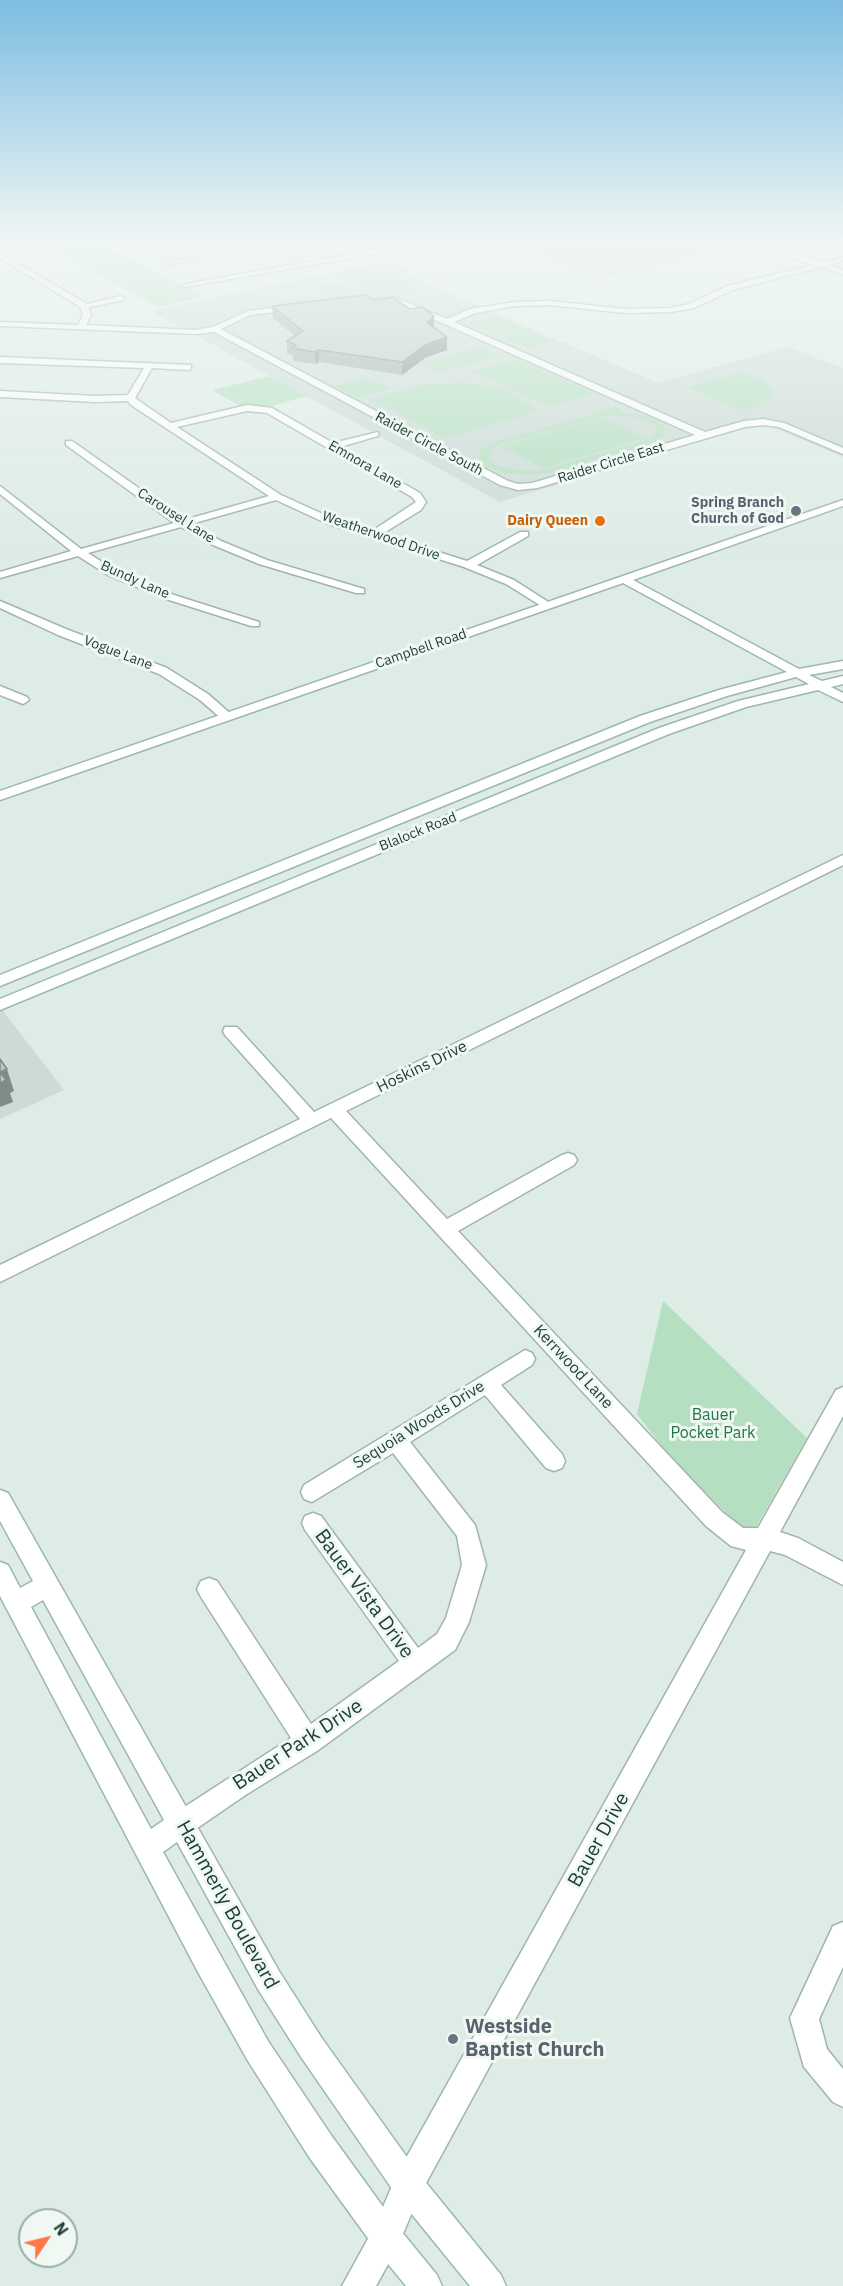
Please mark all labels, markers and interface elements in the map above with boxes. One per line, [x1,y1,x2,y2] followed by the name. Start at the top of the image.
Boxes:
[372,408,486,480] street label: Raider Circle South
[325,437,405,493] street label: Emnora Lane
[556,439,666,487] street label: Raider Circle East
[134,485,218,547] street label: Carousel Lane
[691,495,784,528] place label: Spring Branch Church of God
[789,504,803,518] marker: Spring Branch Church of God
[320,508,442,564] street label: Weatherwood Drive
[507,513,588,529] place label: Dairy Queen
[593,514,607,528] marker: Dairy Queen
[98,557,172,603] street label: Bundy Lane
[373,626,469,672] street label: Campbell Road
[81,632,155,674] street label: Vogue Lane
[377,809,459,855] street label: Blalock Road
[374,1037,470,1097] street label: Hoskins Drive
[529,1321,617,1413] street label: Kerrwood Lane
[350,1377,488,1473] street label: Sequoia Woods Drive
[670,1405,756,1443] park label: Bauer Pocket Park
[309,1525,419,1663] street label: Bauer Vista Drive
[229,1694,367,1796] street label: Bauer Park Drive
[563,1788,635,1892] street label: Bauer Drive
[171,1817,283,1993] street label: Hammerly Boulevard
[465,2015,605,2062] place label: Westside Baptist Church
[446,2032,460,2046] marker: Westside Baptist Church
[18,2208,78,2268] north arrow
[50,2218,73,2239] text: N

